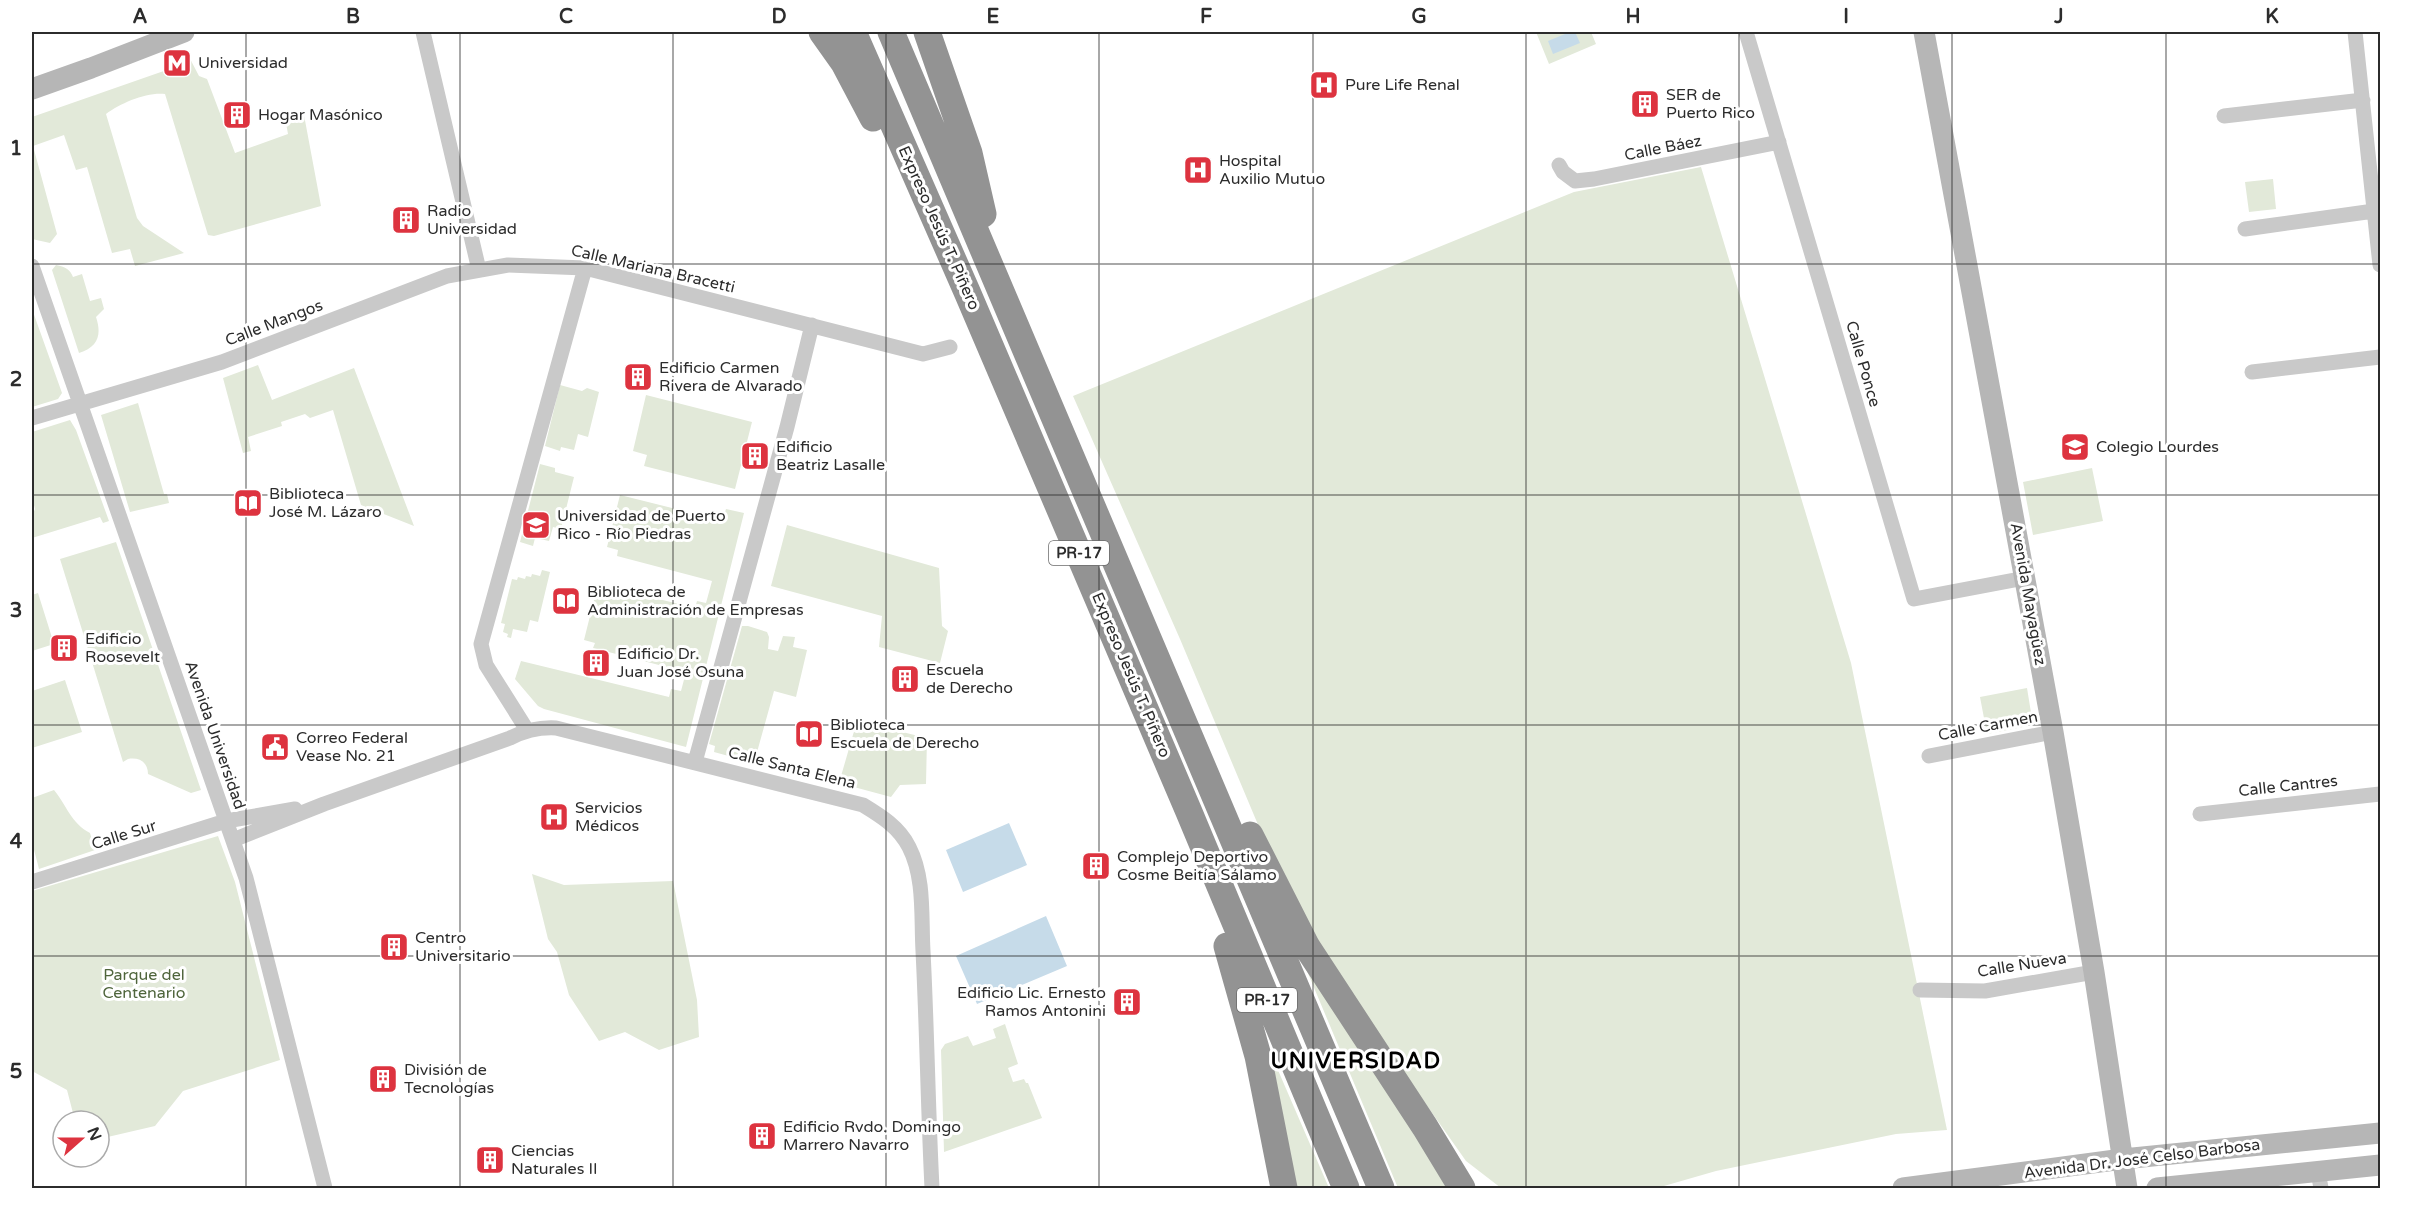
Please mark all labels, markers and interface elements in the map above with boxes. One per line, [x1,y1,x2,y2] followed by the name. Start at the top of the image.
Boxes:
[133,5,148,29] text: A
[346,5,360,29] text: B
[559,5,573,29] text: C
[771,5,787,29] text: D
[987,5,1000,29] text: E
[1200,5,1212,29] text: F
[1411,5,1427,29] text: G
[1625,5,1641,29] text: H
[1843,5,1849,29] text: I
[2053,5,2064,29] text: J
[2265,5,2279,29] text: K
[161,47,193,79] metro station icon: Universidad
[198,53,288,73] place label: Universidad
[1308,69,1340,101] hospital icon: Pure Life Renal
[1345,75,1460,95] place label: Pure Life Renal
[1666,85,1755,123] place label: SER de Puerto Rico
[1629,88,1661,120] building icon: SER de Puerto Rico
[221,99,253,131] building icon: Hogar Masónico
[258,105,383,125] place label: Hogar Masónico
[1623,131,1703,165] street label: Calle Báez
[10,137,22,161] text: 1
[894,143,984,313] street label: Expreso Jesús T. Piñero
[1219,151,1325,189] place label: Hospital Auxilio Mutuo
[1182,154,1214,186] hospital icon: Hospital Auxilio Mutuo
[427,201,517,239] place label: Radio Universidad
[390,204,422,236] building icon: Radio Universidad
[569,240,737,298] street label: Calle Mariana Bracetti
[222,295,326,351] street label: Calle Mangos
[1841,319,1885,409] street label: Calle Ponce
[659,358,803,396] place label: Edificio Carmen Rivera de Alvarado
[622,361,654,393] building icon: Edificio Carmen Rivera de Alvarado
[10,368,22,392] text: 2
[2059,431,2091,463] school or university icon: Colegio Lourdes
[776,437,885,475] place label: Edificio Beatriz Lasalle
[2096,437,2219,457] place label: Colegio Lourdes
[739,440,771,472] building icon: Edificio Beatriz Lasalle
[269,484,382,522] place label: Biblioteca José M. Lázaro
[232,487,264,519] library icon: Biblioteca José M. Lázaro
[557,506,726,544] place label: Universidad de Puerto Rico - Río Piedras
[520,509,552,541] school or university icon: Universidad de Puerto Rico - Río Piedras
[2006,521,2050,667] street label: Avenida Mayagüez
[1049,541,1109,565] road number: PR-17
[587,582,804,620] place label: Biblioteca de Administración de Empresas
[550,585,582,617] library icon: Biblioteca de Administración de Empresas
[1087,589,1175,761] street label: Expreso Jesús T. Piñero
[10,599,22,623] text: 3
[85,629,160,667] place label: Edificio Roosevelt
[48,632,80,664] building icon: Edificio Roosevelt
[617,644,744,682] place label: Edificio Dr. Juan José Osuna
[580,647,612,679] building icon: Edificio Dr. Juan José Osuna
[180,658,250,812] street label: Avenida Universidad
[926,660,1013,698] place label: Escuela de Derecho
[889,663,921,695] building icon: Escuela de Derecho
[1937,707,2039,745] street label: Calle Carmen
[830,715,979,753] place label: Biblioteca Escuela de Derecho
[793,718,825,750] library icon: Biblioteca Escuela de Derecho
[296,728,408,766] place label: Correo Federal Vease No. 21
[259,731,291,763] public building icon: Correo Federal Vease No. 21
[726,742,858,794] street label: Calle Santa Elena
[2237,771,2339,801] street label: Calle Cantres
[575,798,642,836] place label: Servicios Médicos
[538,801,570,833] hospital icon: Servicios Médicos
[89,815,160,854] street label: Calle Sur
[10,830,23,854] text: 4
[1117,847,1277,885] place label: Complejo Deportivo Cosme Beitía Sálamo
[1080,850,1112,882] building icon: Complejo Deportivo Cosme Beitía Sálamo
[415,928,511,966] place label: Centro Universitario
[378,931,410,963] building icon: Centro Universitario
[1976,948,2068,982] street label: Calle Nueva
[102,965,186,1003] park label: Parque del Centenario
[957,983,1106,1021] place label: Edificio Lic. Ernesto Ramos Antonini
[1111,986,1143,1018] building icon: Edificio Lic. Ernesto Ramos Antonini
[1237,988,1297,1012] road number: PR-17
[1270,1048,1442,1074] district label: UNIVERSIDAD
[10,1060,22,1084] text: 5
[404,1060,494,1098] place label: División de Tecnologías
[367,1063,399,1095] building icon: División de Tecnologías
[51,1109,111,1169] north arrow
[783,1117,961,1155] place label: Edificio Rvdo. Domingo Marrero Navarro
[746,1120,778,1152] building icon: Edificio Rvdo. Domingo Marrero Navarro
[82,1124,106,1144] text: N
[2023,1135,2261,1183] street label: Avenida Dr. José Celso Barbosa
[511,1141,598,1179] place label: Ciencias Naturales II
[474,1144,506,1176] building icon: Ciencias Naturales II

